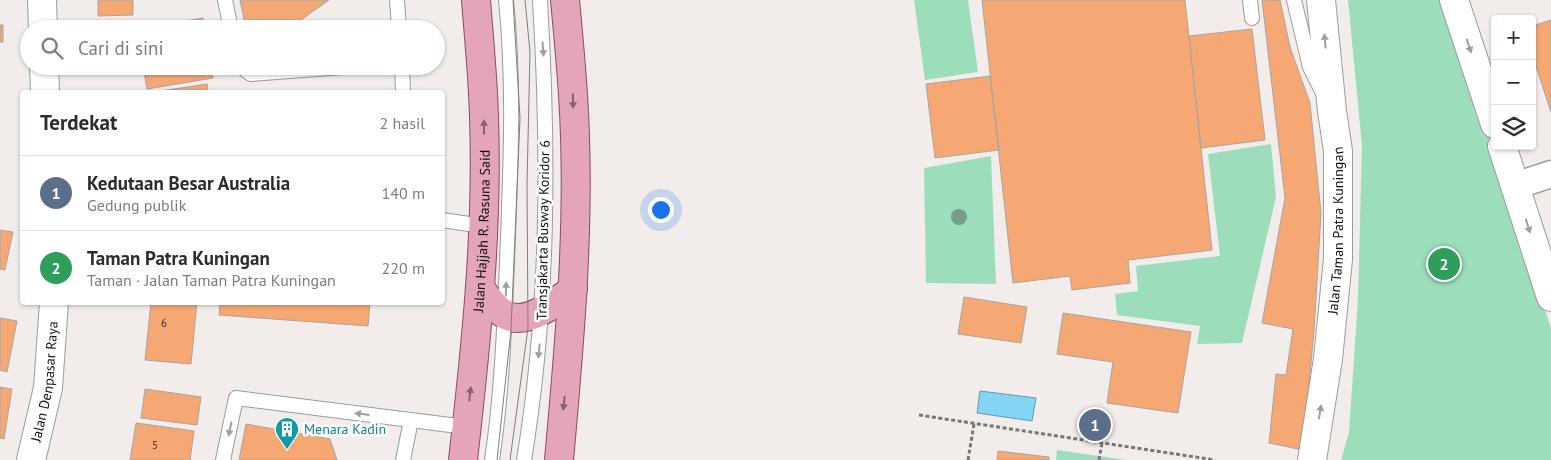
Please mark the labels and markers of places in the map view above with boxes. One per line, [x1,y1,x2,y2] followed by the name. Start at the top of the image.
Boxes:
[1428,245,1460,283] pin: 2
[1079,406,1111,444] pin: 1
[274,416,300,450] building icon: Menara Kadin
[304,420,386,438] place label: Menara Kadin

